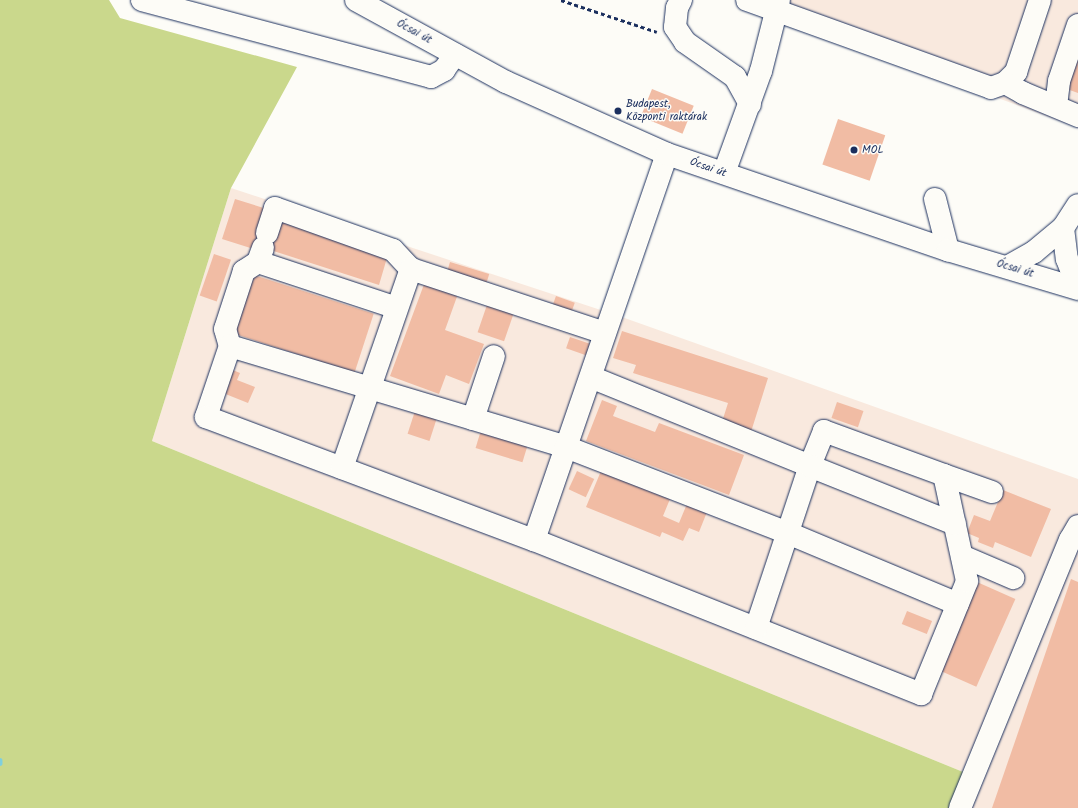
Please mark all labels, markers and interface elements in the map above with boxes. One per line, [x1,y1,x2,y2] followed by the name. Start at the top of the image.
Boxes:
[394,17,434,47] street label: Ócsai út
[626,98,707,124] place label: Budapest, Központi raktárak
[613,106,623,116] marker: Budapest, Központi raktárak
[862,143,883,157] place label: MOL
[849,145,859,155] marker: MOL
[688,156,728,180] street label: Ócsai út
[995,257,1035,281] street label: Ócsai út

